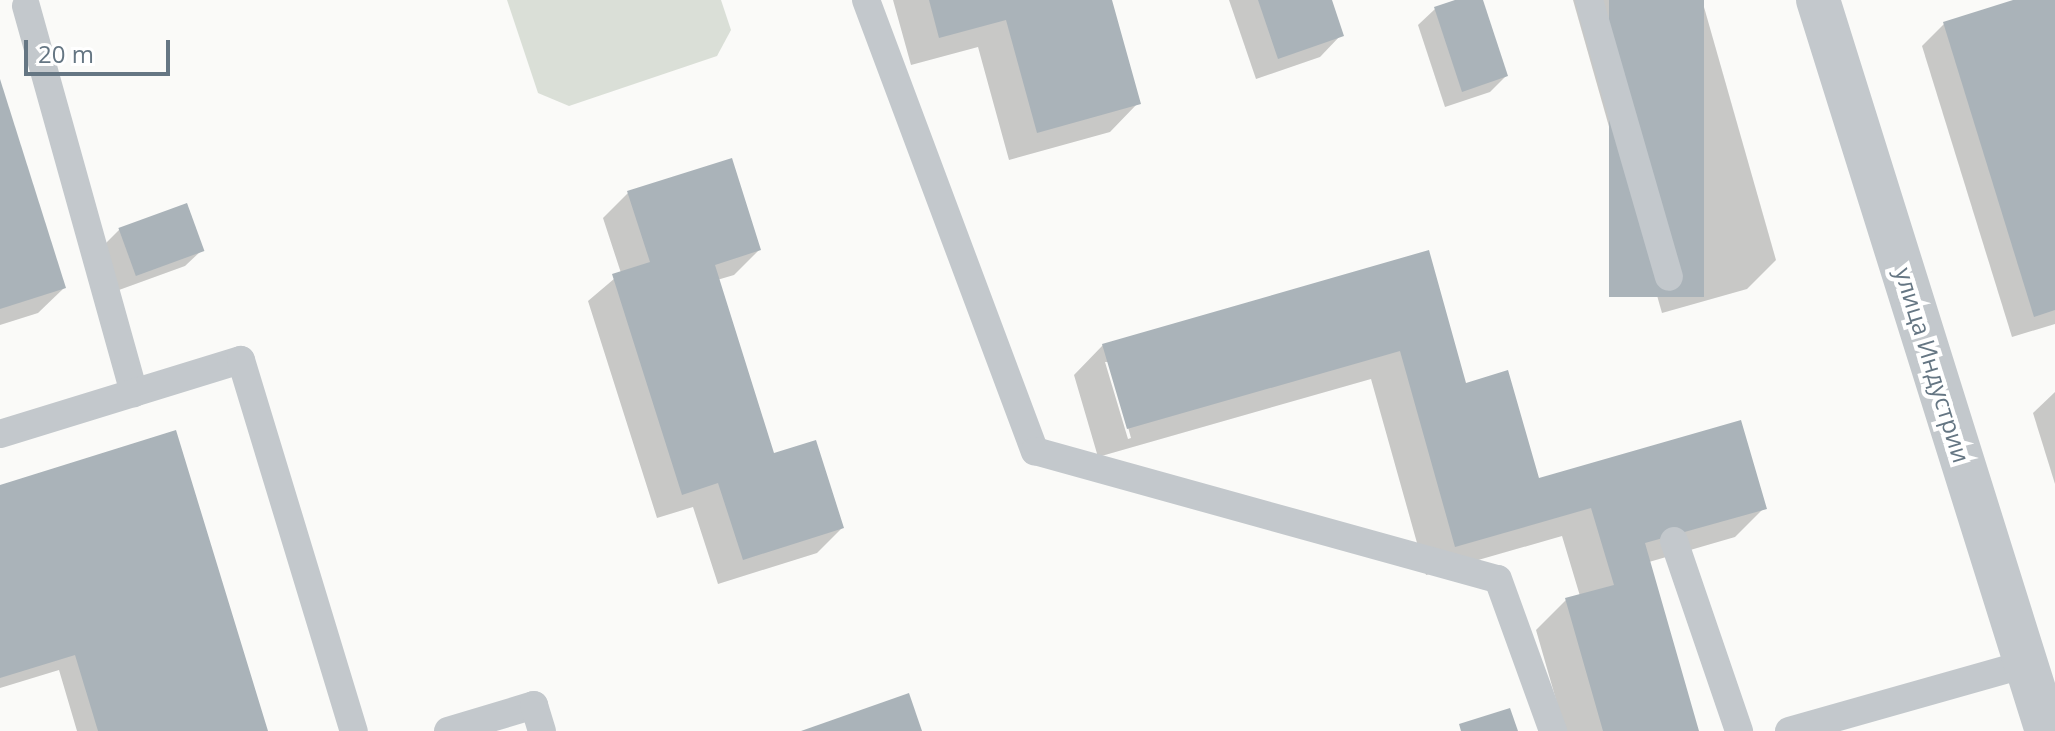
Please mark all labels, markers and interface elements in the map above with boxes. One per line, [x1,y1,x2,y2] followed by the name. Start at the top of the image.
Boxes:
[28,24,174,74] scale bar
[38,37,94,70] text: 20 m
[1890,264,1976,466] street label: улица Индустрии

